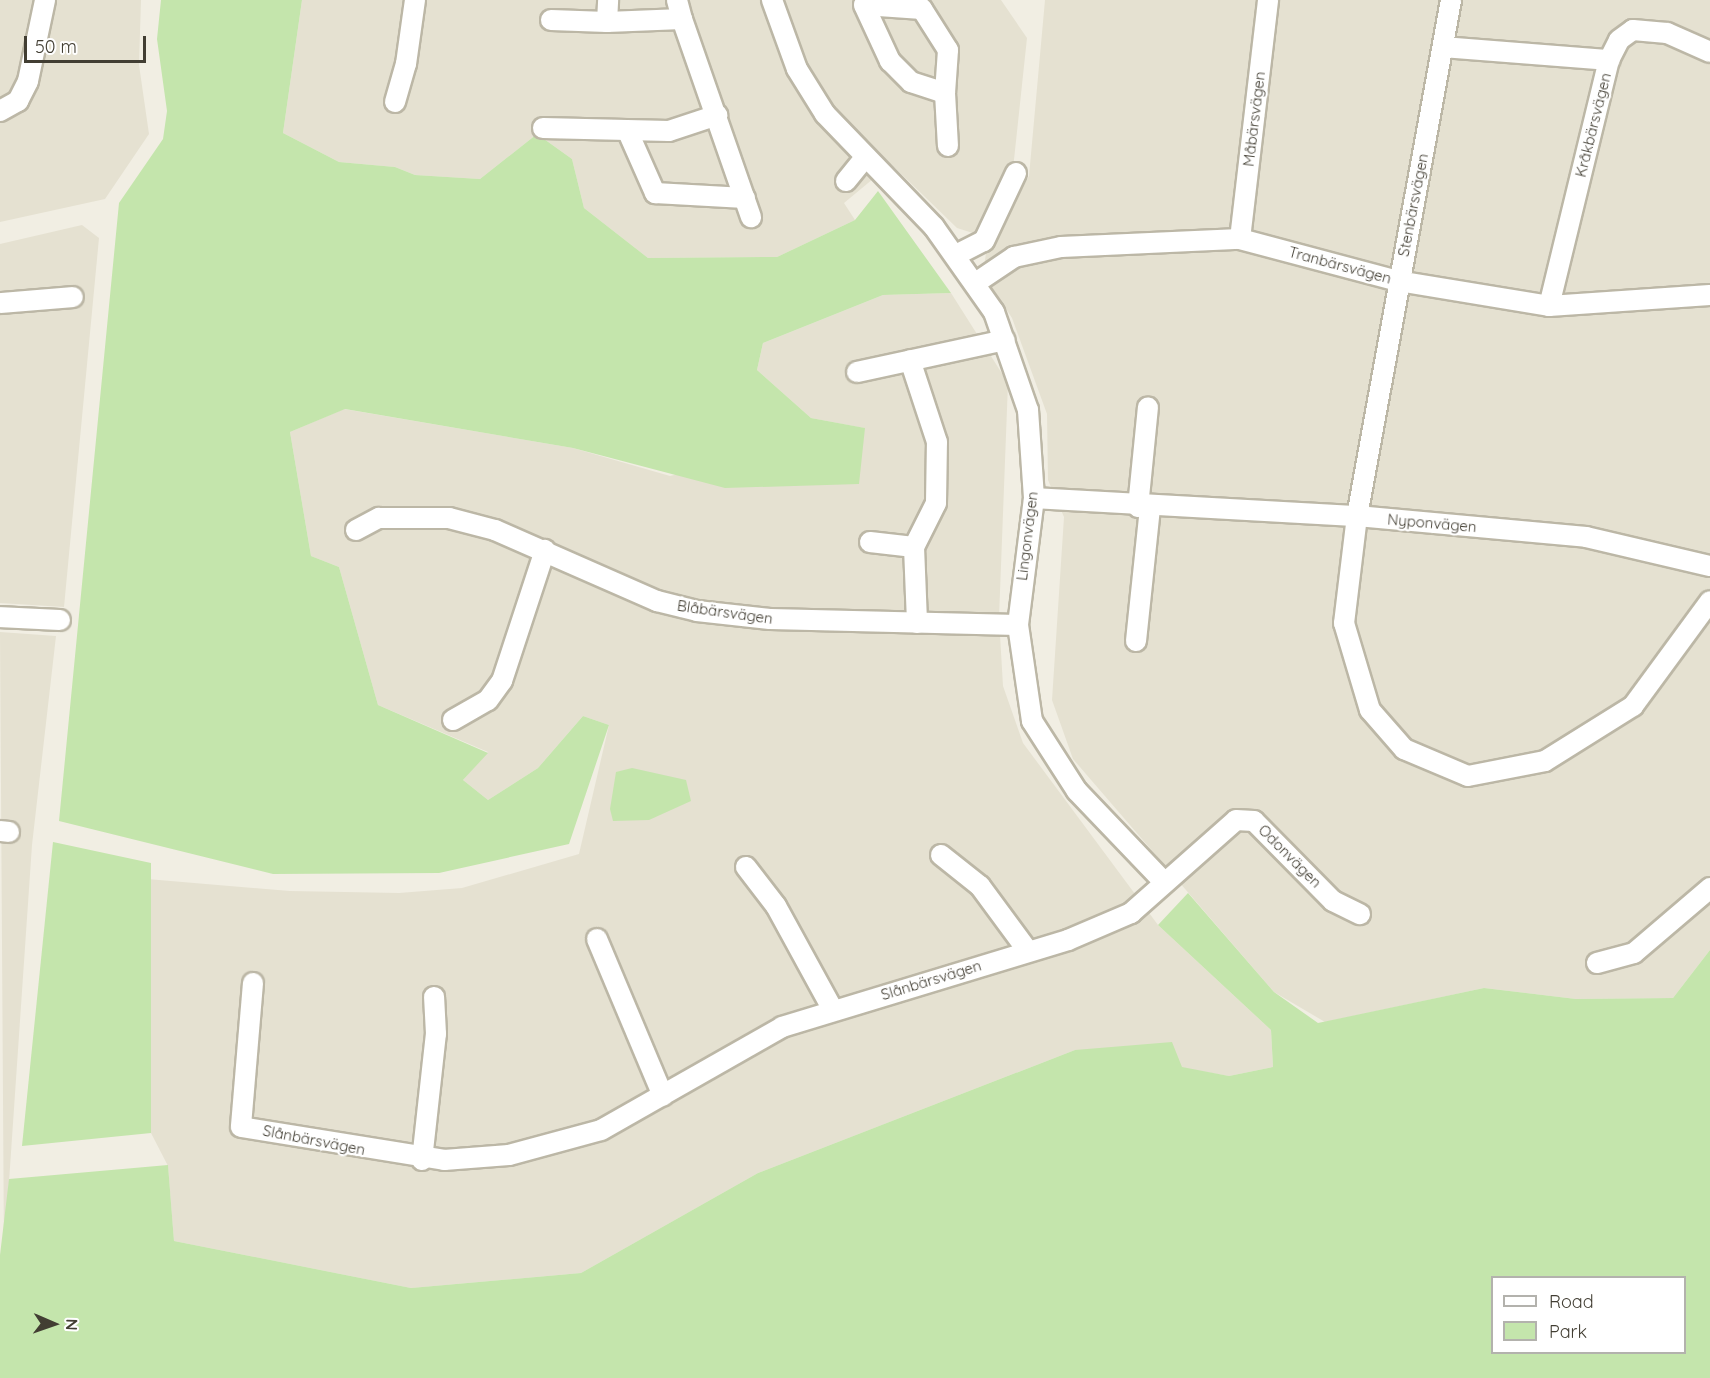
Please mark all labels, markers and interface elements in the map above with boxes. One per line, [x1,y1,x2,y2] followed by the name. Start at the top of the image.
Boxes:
[27,24,148,62] scale bar
[35,35,77,58] text: 50 m
[1239,70,1269,168] street label: Måbärsvägen
[1571,71,1615,179] street label: Kråkbärsvägen
[1394,152,1432,258] street label: Stenbärsvägen
[1287,243,1393,287] street label: Tranbärsvägen
[1013,490,1041,582] street label: Lingonvägen
[1387,510,1477,536] street label: Nyponvägen
[676,596,774,628] street label: Blåbärsvägen
[1255,821,1325,891] street label: Odonvägen
[879,956,983,1004] street label: Slånbärsvägen
[261,1121,367,1159] street label: Slånbärsvägen
[1491,1276,1686,1354] legend
[1549,1290,1594,1313] text: Road
[24,1294,84,1354] north arrow
[62,1318,82,1331] text: N
[1549,1320,1587,1343] text: Park

